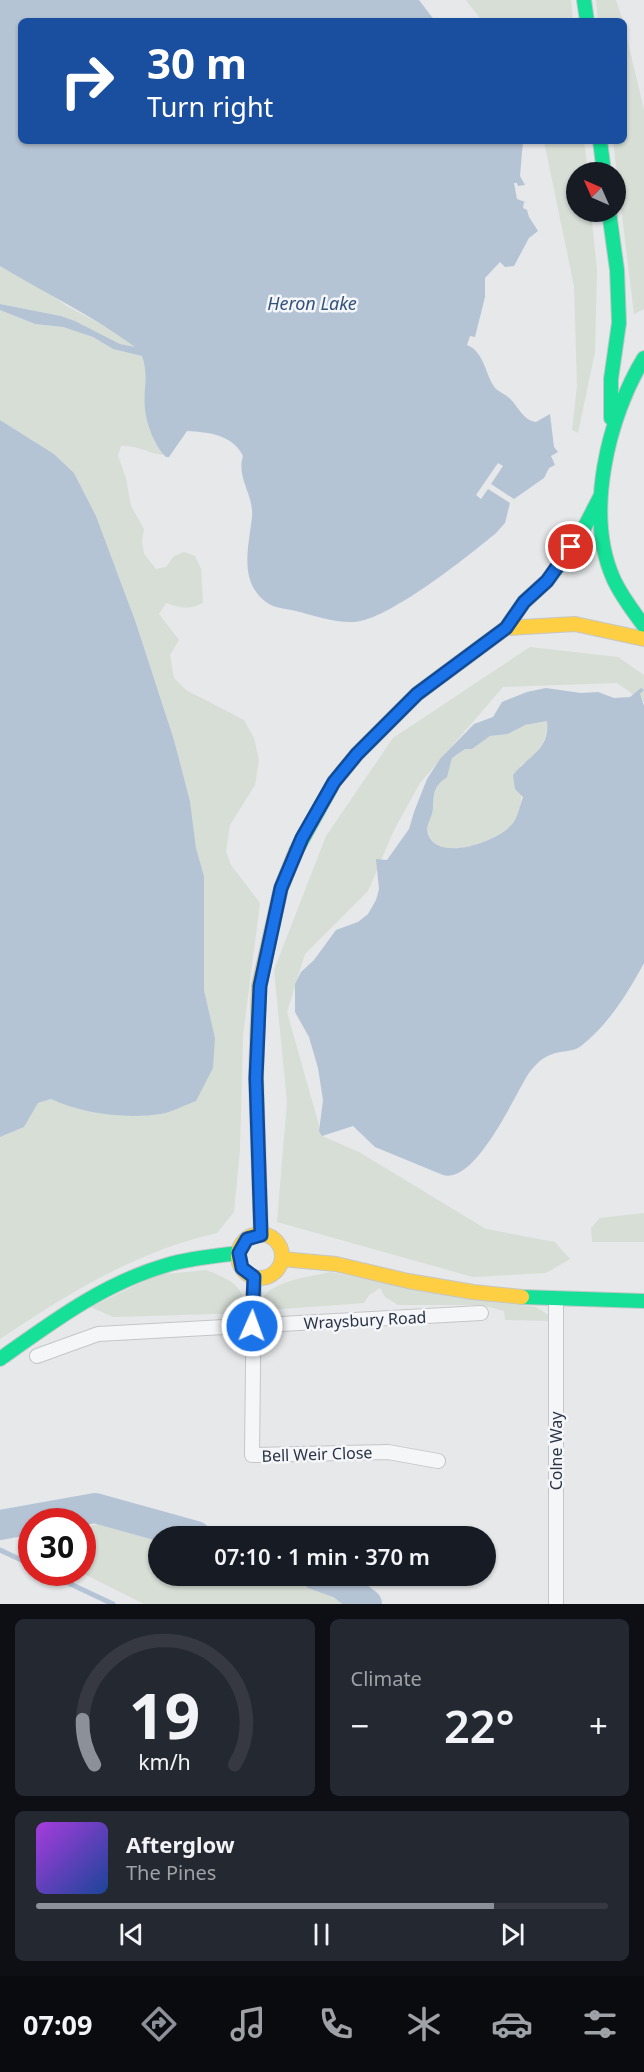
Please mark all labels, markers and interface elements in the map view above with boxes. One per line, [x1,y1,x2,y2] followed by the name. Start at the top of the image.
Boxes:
[147,34,247,91] text: 30 m
[48,42,126,120] icon: right
[147,88,273,125] text: Turn right
[566,162,626,222] north arrow
[566,162,626,222] map controls
[267,291,357,315] water label: Heron Lake
[545,521,596,572] pin
[554,530,587,563] icon: arrive
[220,1294,284,1358] position arrow
[303,1306,427,1334] street label: Wraysbury Road
[545,1411,567,1490] street label: Colne Way
[261,1441,373,1467] street label: Bell Weir Close
[18,1508,96,1586] speed limit sign: 30
[214,1541,430,1571] text: 07:10 · 1 min · 370 m
[351,1665,422,1692] text: Climate
[129,1672,200,1757] text: 19
[444,1695,515,1756] text: 22°
[351,1703,369,1748] text: −
[589,1703,608,1748] text: +
[138,1747,191,1776] text: km/h
[126,1829,235,1859] text: Afterglow
[126,1859,216,1886] text: The Pines
[115,1918,148,1951] icon: previous
[305,1918,338,1951] icon: pause
[496,1918,529,1951] icon: next
[138,2003,180,2045] icon: directions
[227,2003,269,2045] icon: music
[315,2003,357,2045] icon: phone
[403,2003,445,2045] icon: climate
[491,2003,533,2045] icon: car
[579,2003,621,2045] icon: filters
[23,2006,92,2043] text: 07:09

